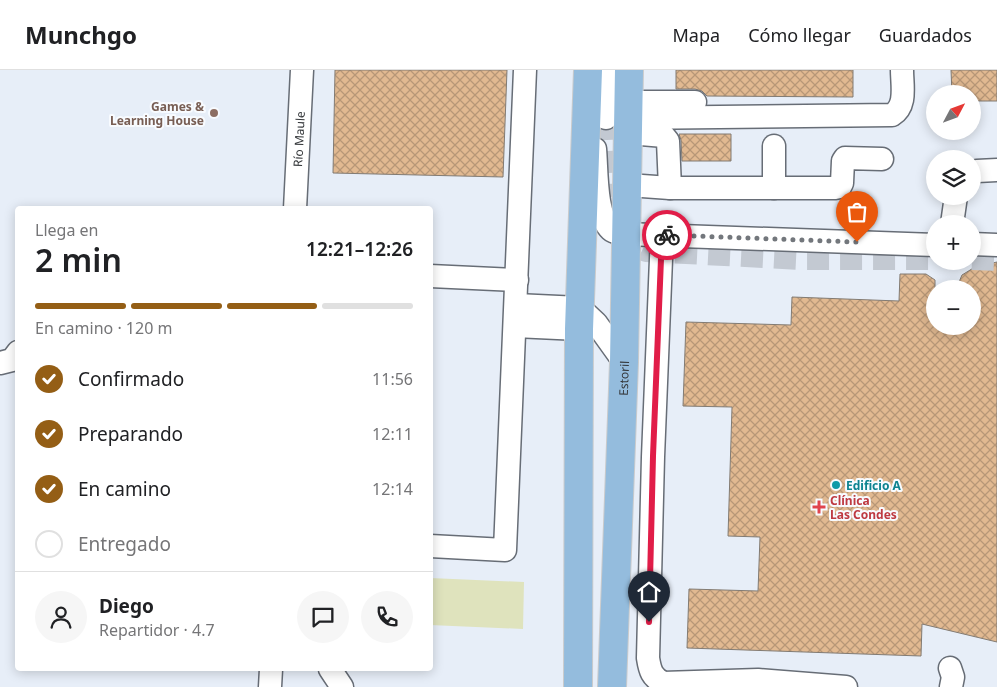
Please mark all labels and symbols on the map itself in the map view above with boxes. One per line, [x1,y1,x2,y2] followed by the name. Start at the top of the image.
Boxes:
[926,85,981,140] north arrow
[110,98,204,129] place label: Games & Learning House
[208,107,220,119] marker: Games & Learning House
[289,111,308,167] street label: Río Maule
[836,191,878,242] pin
[642,210,692,260] courier
[614,360,633,396] street label: Estoril
[846,477,902,494] place label: Edificio A
[830,479,842,491] marker: Edificio A
[830,492,897,523] place label: Clínica Las Condes
[812,500,826,514] marker: Clínica Las Condes
[628,571,670,622] pin

